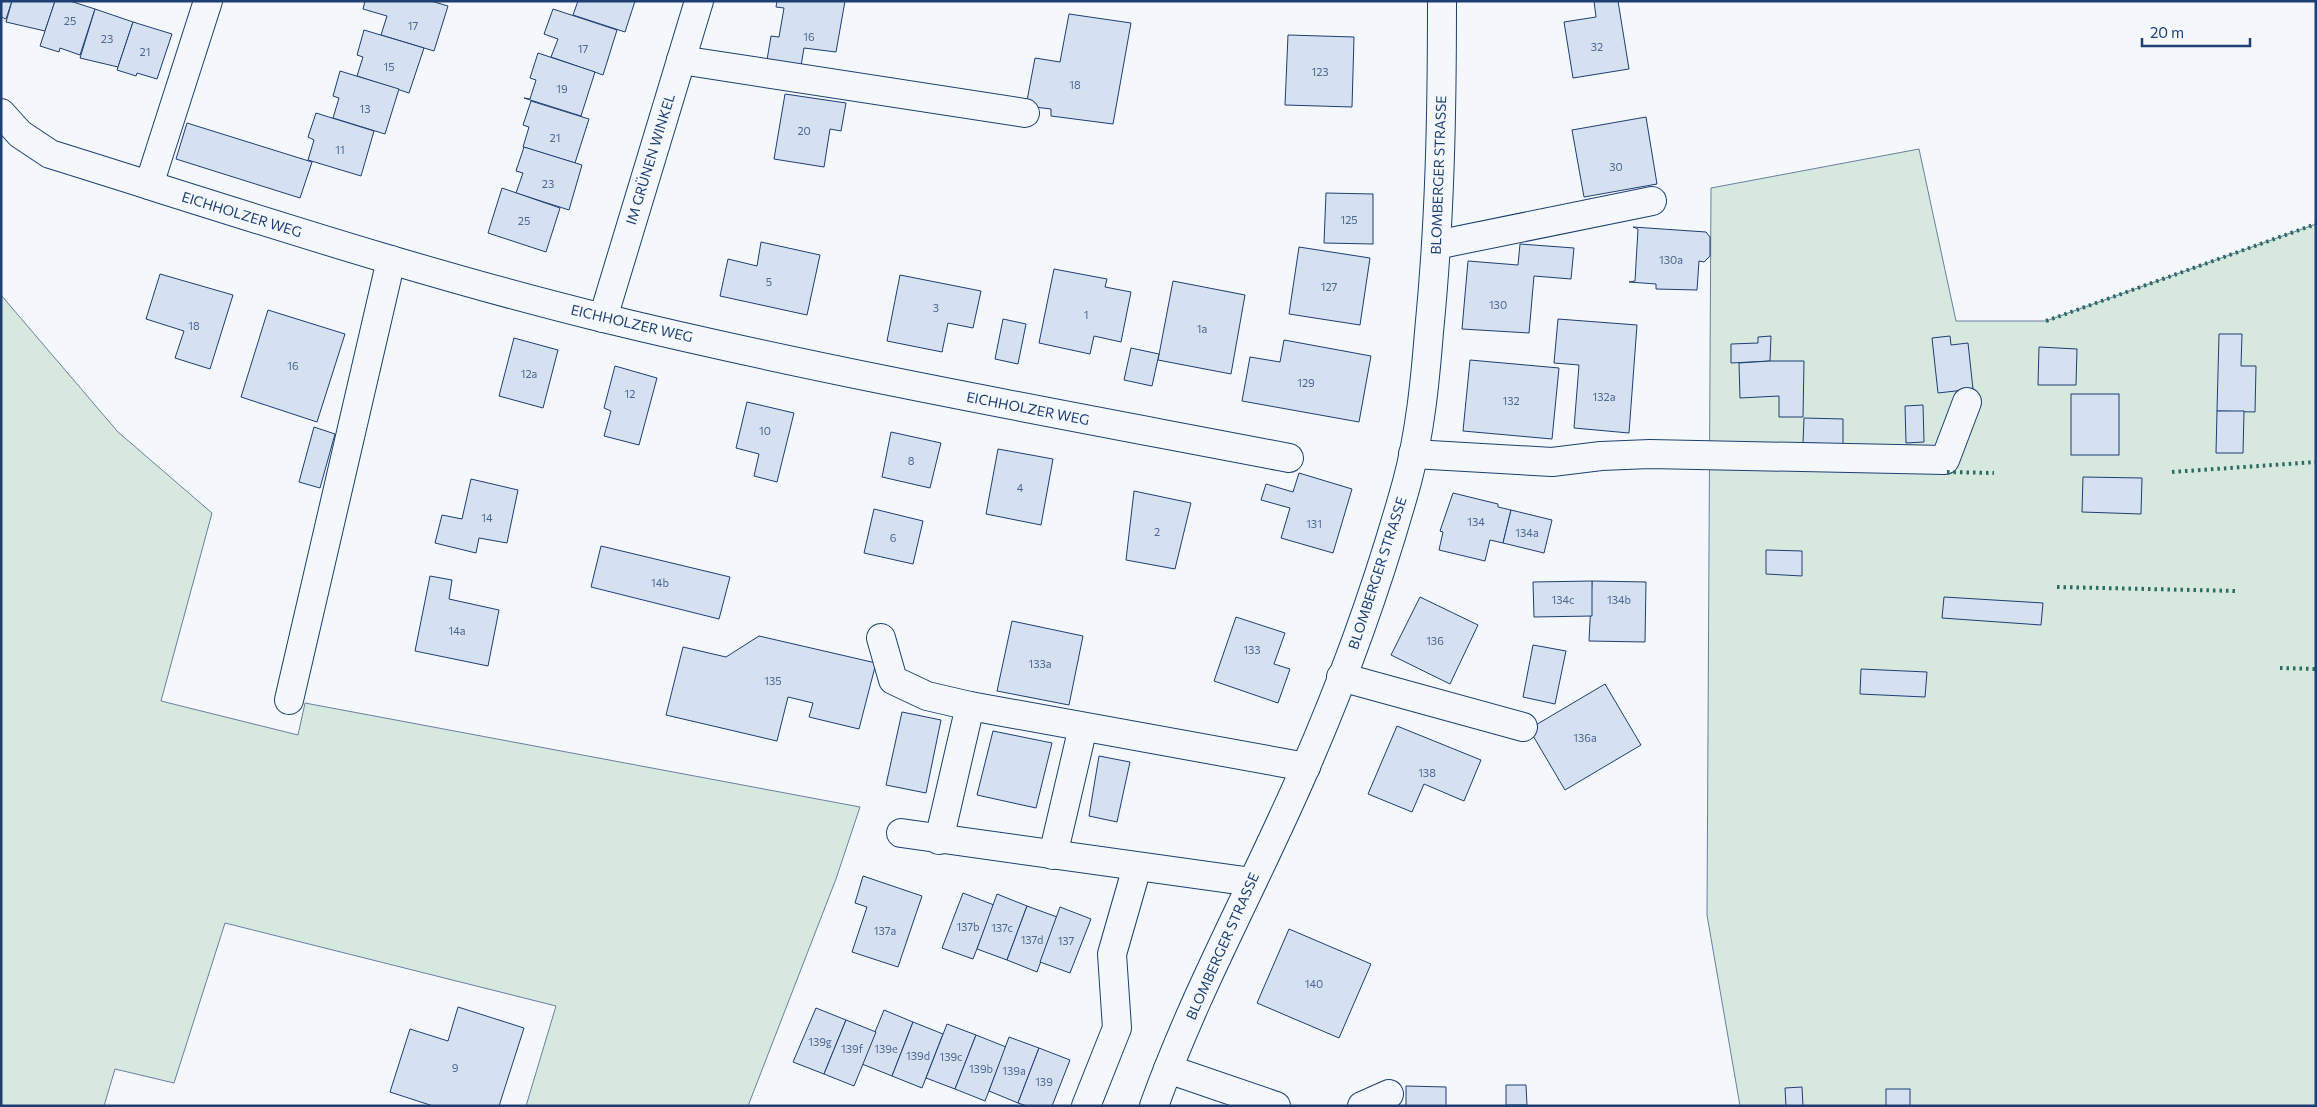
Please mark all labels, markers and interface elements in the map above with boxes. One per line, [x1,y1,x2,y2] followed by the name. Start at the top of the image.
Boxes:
[64,14,76,27] house number: 25
[2142,15,2250,47] scale bar
[408,19,418,32] house number: 17
[2150,23,2184,41] text: 20 m
[803,30,815,43] house number: 16
[101,32,113,45] house number: 23
[1591,40,1603,53] house number: 32
[578,42,588,55] house number: 17
[140,45,150,58] house number: 21
[383,60,395,73] house number: 15
[1311,65,1329,78] house number: 123
[1069,78,1081,91] house number: 18
[556,82,568,95] house number: 19
[622,91,678,227] street label: IM GRÜNEN WINKEL
[1427,95,1449,255] street label: BLOMBERGER STRASSE
[360,102,370,115] house number: 13
[797,124,811,137] house number: 20
[550,131,560,144] house number: 21
[335,143,345,156] house number: 11
[1609,160,1623,173] house number: 30
[542,177,554,190] house number: 23
[180,188,304,240] street label: EICHHOLZER WEG
[1340,213,1358,226] house number: 125
[518,214,530,227] house number: 25
[1659,253,1683,266] house number: 130a
[766,275,772,288] house number: 5
[1321,280,1337,293] house number: 127
[1489,298,1507,311] house number: 130
[569,301,695,345] street label: EICHHOLZER WEG
[933,301,939,314] house number: 3
[1084,308,1088,321] house number: 1
[188,319,200,332] house number: 18
[1197,322,1207,335] house number: 1a
[287,359,299,372] house number: 16
[521,367,537,380] house number: 12a
[1297,376,1315,389] house number: 129
[625,387,635,400] house number: 12
[965,388,1091,428] street label: EICHHOLZER WEG
[1593,390,1615,403] house number: 132a
[1502,394,1520,407] house number: 132
[759,424,771,437] house number: 10
[908,454,915,467] house number: 8
[1017,481,1024,494] house number: 4
[1344,495,1410,651] street label: BLOMBERGER STRASSE
[481,511,493,524] house number: 14
[1467,515,1485,528] house number: 134
[1306,517,1322,530] house number: 131
[1154,525,1160,538] house number: 2
[1515,526,1539,539] house number: 134a
[890,531,897,544] house number: 6
[651,576,669,589] house number: 14b
[1551,593,1575,606] house number: 134c
[1607,593,1631,606] house number: 134b
[448,624,466,637] house number: 14a
[1426,634,1444,647] house number: 136
[1243,643,1261,656] house number: 133
[1029,657,1051,670] house number: 133a
[764,674,782,687] house number: 135
[1573,731,1597,744] house number: 136a
[1418,766,1436,779] house number: 138
[1182,870,1262,1022] street label: BLOMBERGER STRASSE
[956,920,980,933] house number: 137b
[991,921,1013,934] house number: 137c
[874,924,896,937] house number: 137a
[1021,933,1043,946] house number: 137d
[1058,934,1075,947] house number: 137
[1305,977,1323,990] house number: 140
[808,1035,832,1048] house number: 139g
[841,1042,864,1055] house number: 139f
[874,1042,898,1055] house number: 139e
[906,1049,930,1062] house number: 139d
[939,1050,963,1063] house number: 139c
[452,1061,459,1074] house number: 9
[969,1062,993,1075] house number: 139b
[1002,1064,1026,1077] house number: 139a
[1035,1075,1053,1088] house number: 139

